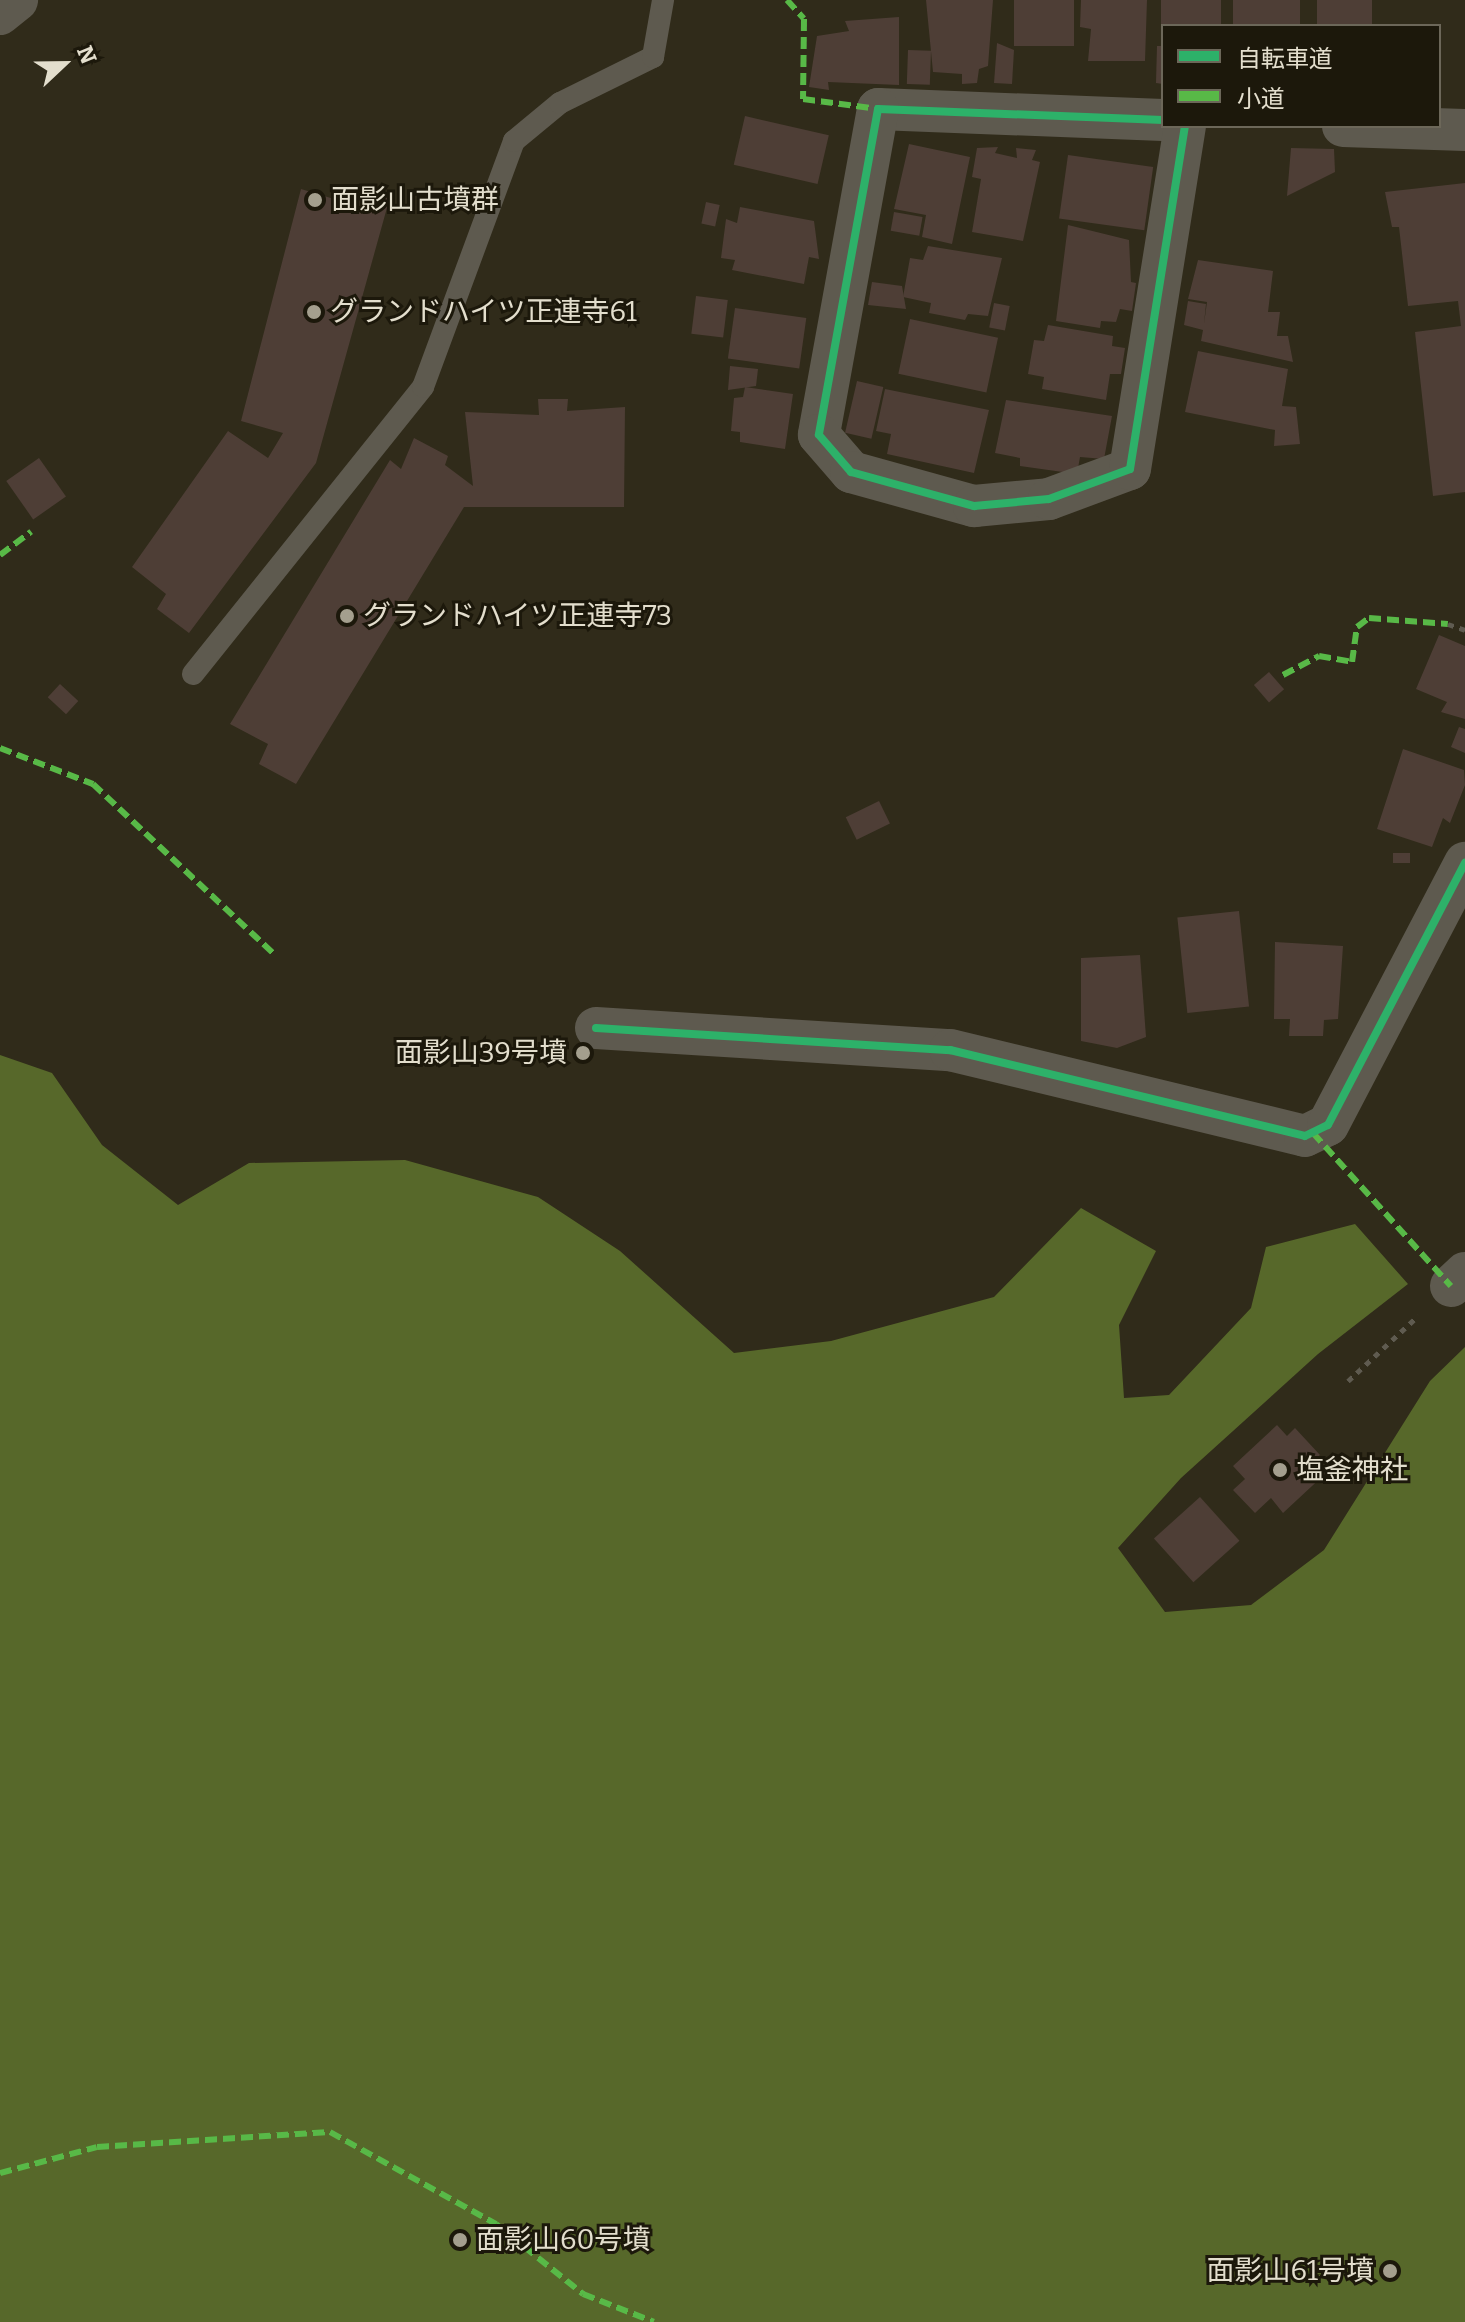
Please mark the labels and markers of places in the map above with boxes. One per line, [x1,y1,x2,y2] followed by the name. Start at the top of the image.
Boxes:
[331,183,499,217] place label: 面影山古墳群
[306,191,324,209] marker: 面影山古墳群
[330,295,637,329] place label: グランドハイツ正連寺61
[305,303,323,321] marker: グランドハイツ正連寺61
[363,599,672,633] place label: グランドハイツ正連寺73
[338,607,356,625] marker: グランドハイツ正連寺73
[395,1036,567,1070] place label: 面影山39号墳
[574,1044,592,1062] marker: 面影山39号墳
[1296,1453,1408,1487] place label: 塩釜神社
[1271,1461,1289,1479] marker: 塩釜神社
[476,2223,650,2257] place label: 面影山60号墳
[451,2231,469,2249] marker: 面影山60号墳
[1207,2254,1374,2288] place label: 面影山61号墳
[1381,2262,1399,2280] marker: 面影山61号墳

